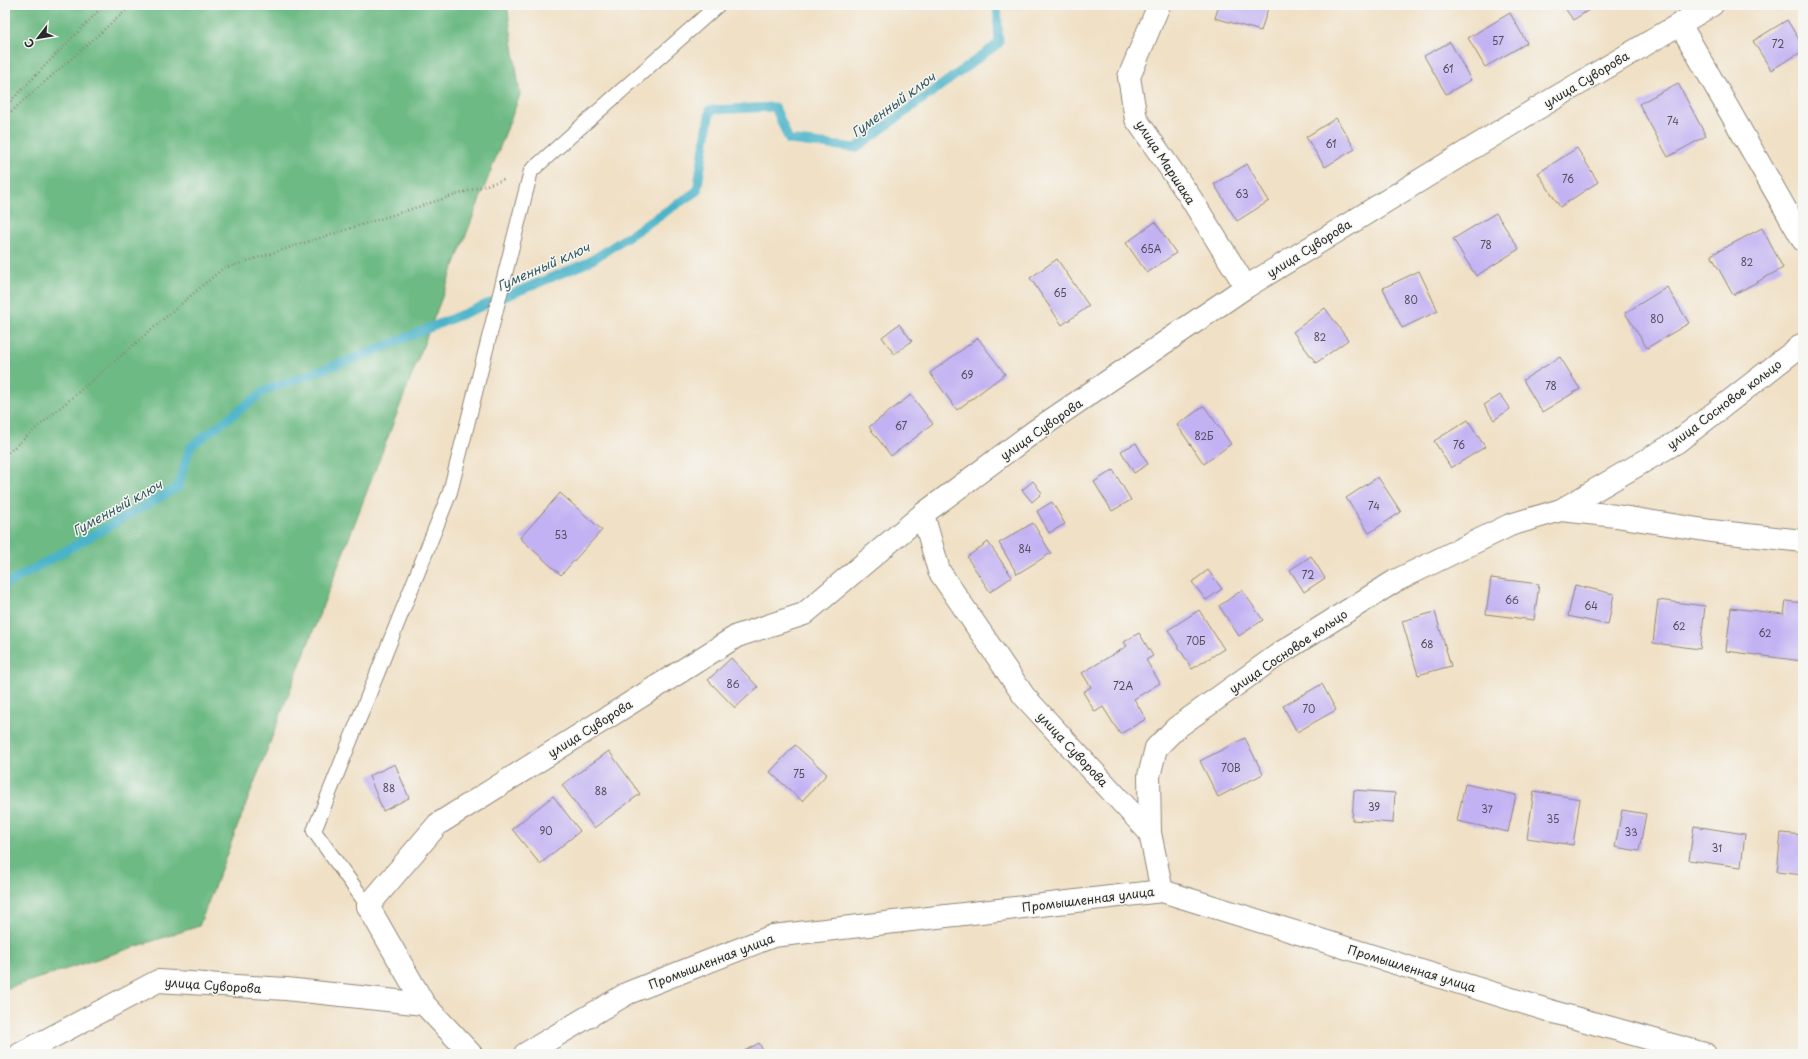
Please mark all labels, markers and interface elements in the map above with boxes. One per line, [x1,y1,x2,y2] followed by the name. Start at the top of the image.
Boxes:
[18,18,58,58] north arrow
[1492,33,1504,48] house number: 57
[20,35,38,51] text: С
[1772,36,1784,51] house number: 72
[1540,46,1633,112] street label: улица Суворова
[1442,61,1454,76] house number: 61
[847,66,940,141] water label: Гуменный ключ
[1667,113,1679,128] house number: 74
[1132,116,1200,208] street label: улица Маршака
[1325,136,1337,151] house number: 61
[1562,171,1574,186] house number: 76
[1235,186,1249,201] house number: 63
[1263,214,1355,281] street label: улица Суворова
[494,236,594,295] water label: Гуменный ключ
[1480,237,1492,252] house number: 78
[1141,241,1162,256] house number: 65А
[1741,254,1753,269] house number: 82
[1053,285,1067,300] house number: 65
[1404,292,1418,307] house number: 80
[1650,311,1664,326] house number: 80
[1314,329,1326,344] house number: 82
[1663,355,1785,453] street label: улица Сосновое кольцо
[961,367,973,382] house number: 69
[1545,378,1557,393] house number: 78
[996,394,1086,464] street label: улица Суворова
[895,418,907,433] house number: 67
[1195,428,1214,443] house number: 82Б
[1453,437,1465,452] house number: 76
[69,474,167,540] water label: Гуменный ключ
[1368,498,1380,513] house number: 74
[555,527,567,542] house number: 53
[1019,541,1032,556] house number: 84
[1302,567,1314,582] house number: 72
[1505,592,1519,607] house number: 66
[1584,598,1598,613] house number: 64
[1225,604,1351,697] street label: улица Сосновое кольцо
[1672,618,1686,633] house number: 62
[1758,625,1772,640] house number: 62
[1186,633,1206,648] house number: 70Б
[1420,636,1434,651] house number: 68
[727,676,740,691] house number: 86
[1113,678,1133,693] house number: 72А
[544,694,636,761] street label: улица Суворова
[1303,701,1315,716] house number: 70
[1033,707,1113,791] street label: улица Суворова
[1221,760,1241,775] house number: 70В
[793,766,805,781] house number: 75
[383,780,395,795] house number: 88
[595,783,607,798] house number: 88
[1368,799,1380,814] house number: 39
[1481,801,1494,816] house number: 37
[1547,811,1559,826] house number: 35
[539,823,553,838] house number: 90
[1624,824,1638,839] house number: 33
[1712,840,1722,855] house number: 31
[1021,882,1156,916] street label: Промышленная улица
[646,929,777,993] street label: Промышленная улица
[1346,940,1479,996] street label: Промышленная улица
[164,973,262,997] street label: улица Суворова

